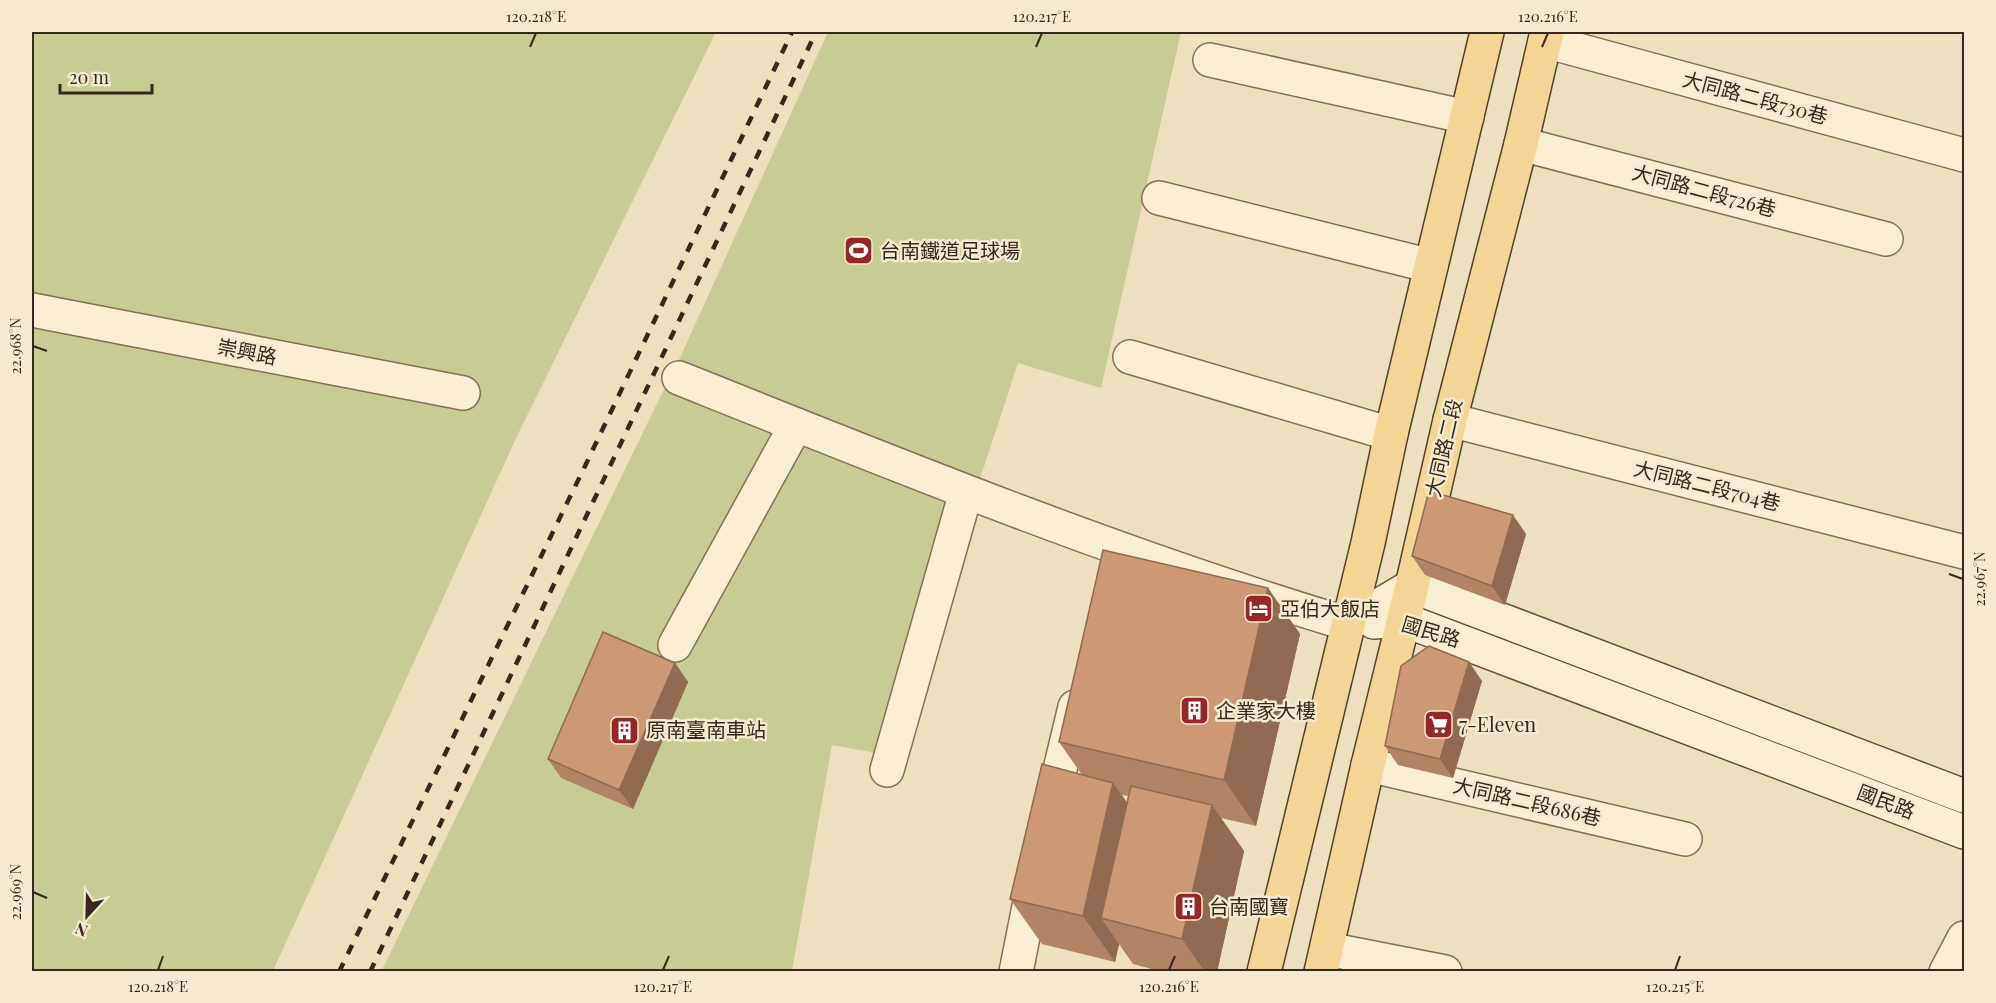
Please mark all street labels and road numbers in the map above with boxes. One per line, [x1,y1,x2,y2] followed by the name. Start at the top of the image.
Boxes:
[1680,64,1831,129] street label: 大同路二段730巷
[1629,157,1779,222] street label: 大同路二段726巷
[215,332,279,370] street label: 崇興路
[1418,396,1467,499] street label: 大同路二段
[1631,453,1783,516] street label: 大同路二段704巷
[1399,609,1464,652] street label: 國民路
[1451,770,1604,831] street label: 大同路二段686巷
[1854,777,1919,824] street label: 國民路

